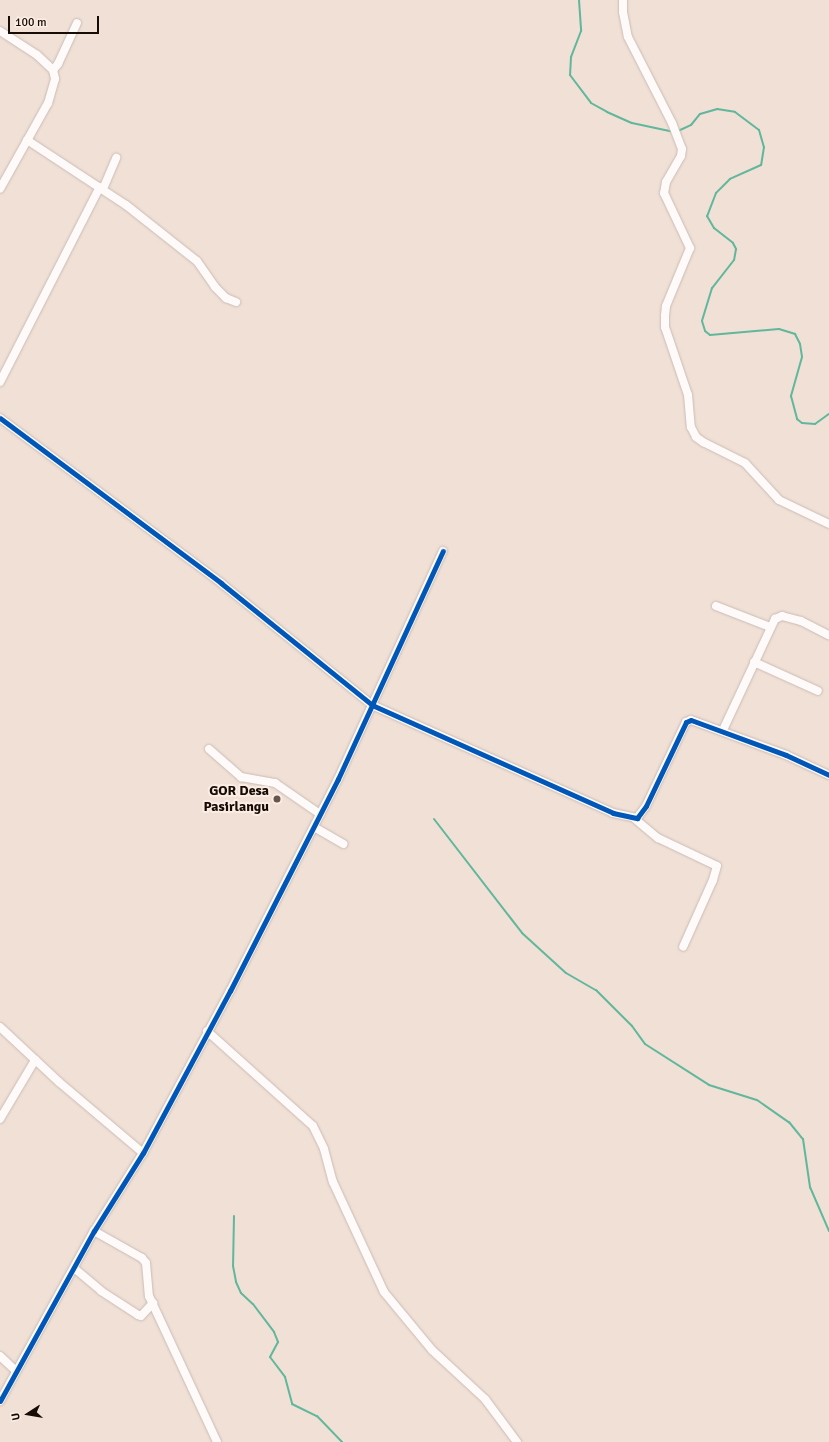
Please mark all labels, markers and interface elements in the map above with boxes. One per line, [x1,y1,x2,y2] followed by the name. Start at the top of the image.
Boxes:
[10,8,101,34] scale bar
[15,15,47,30] text: 100 m
[203,783,269,816] place label: GOR Desa Pasirlangu
[272,794,282,804] marker: GOR Desa Pasirlangu
[8,1394,48,1434] north arrow
[9,1412,23,1422] text: U

